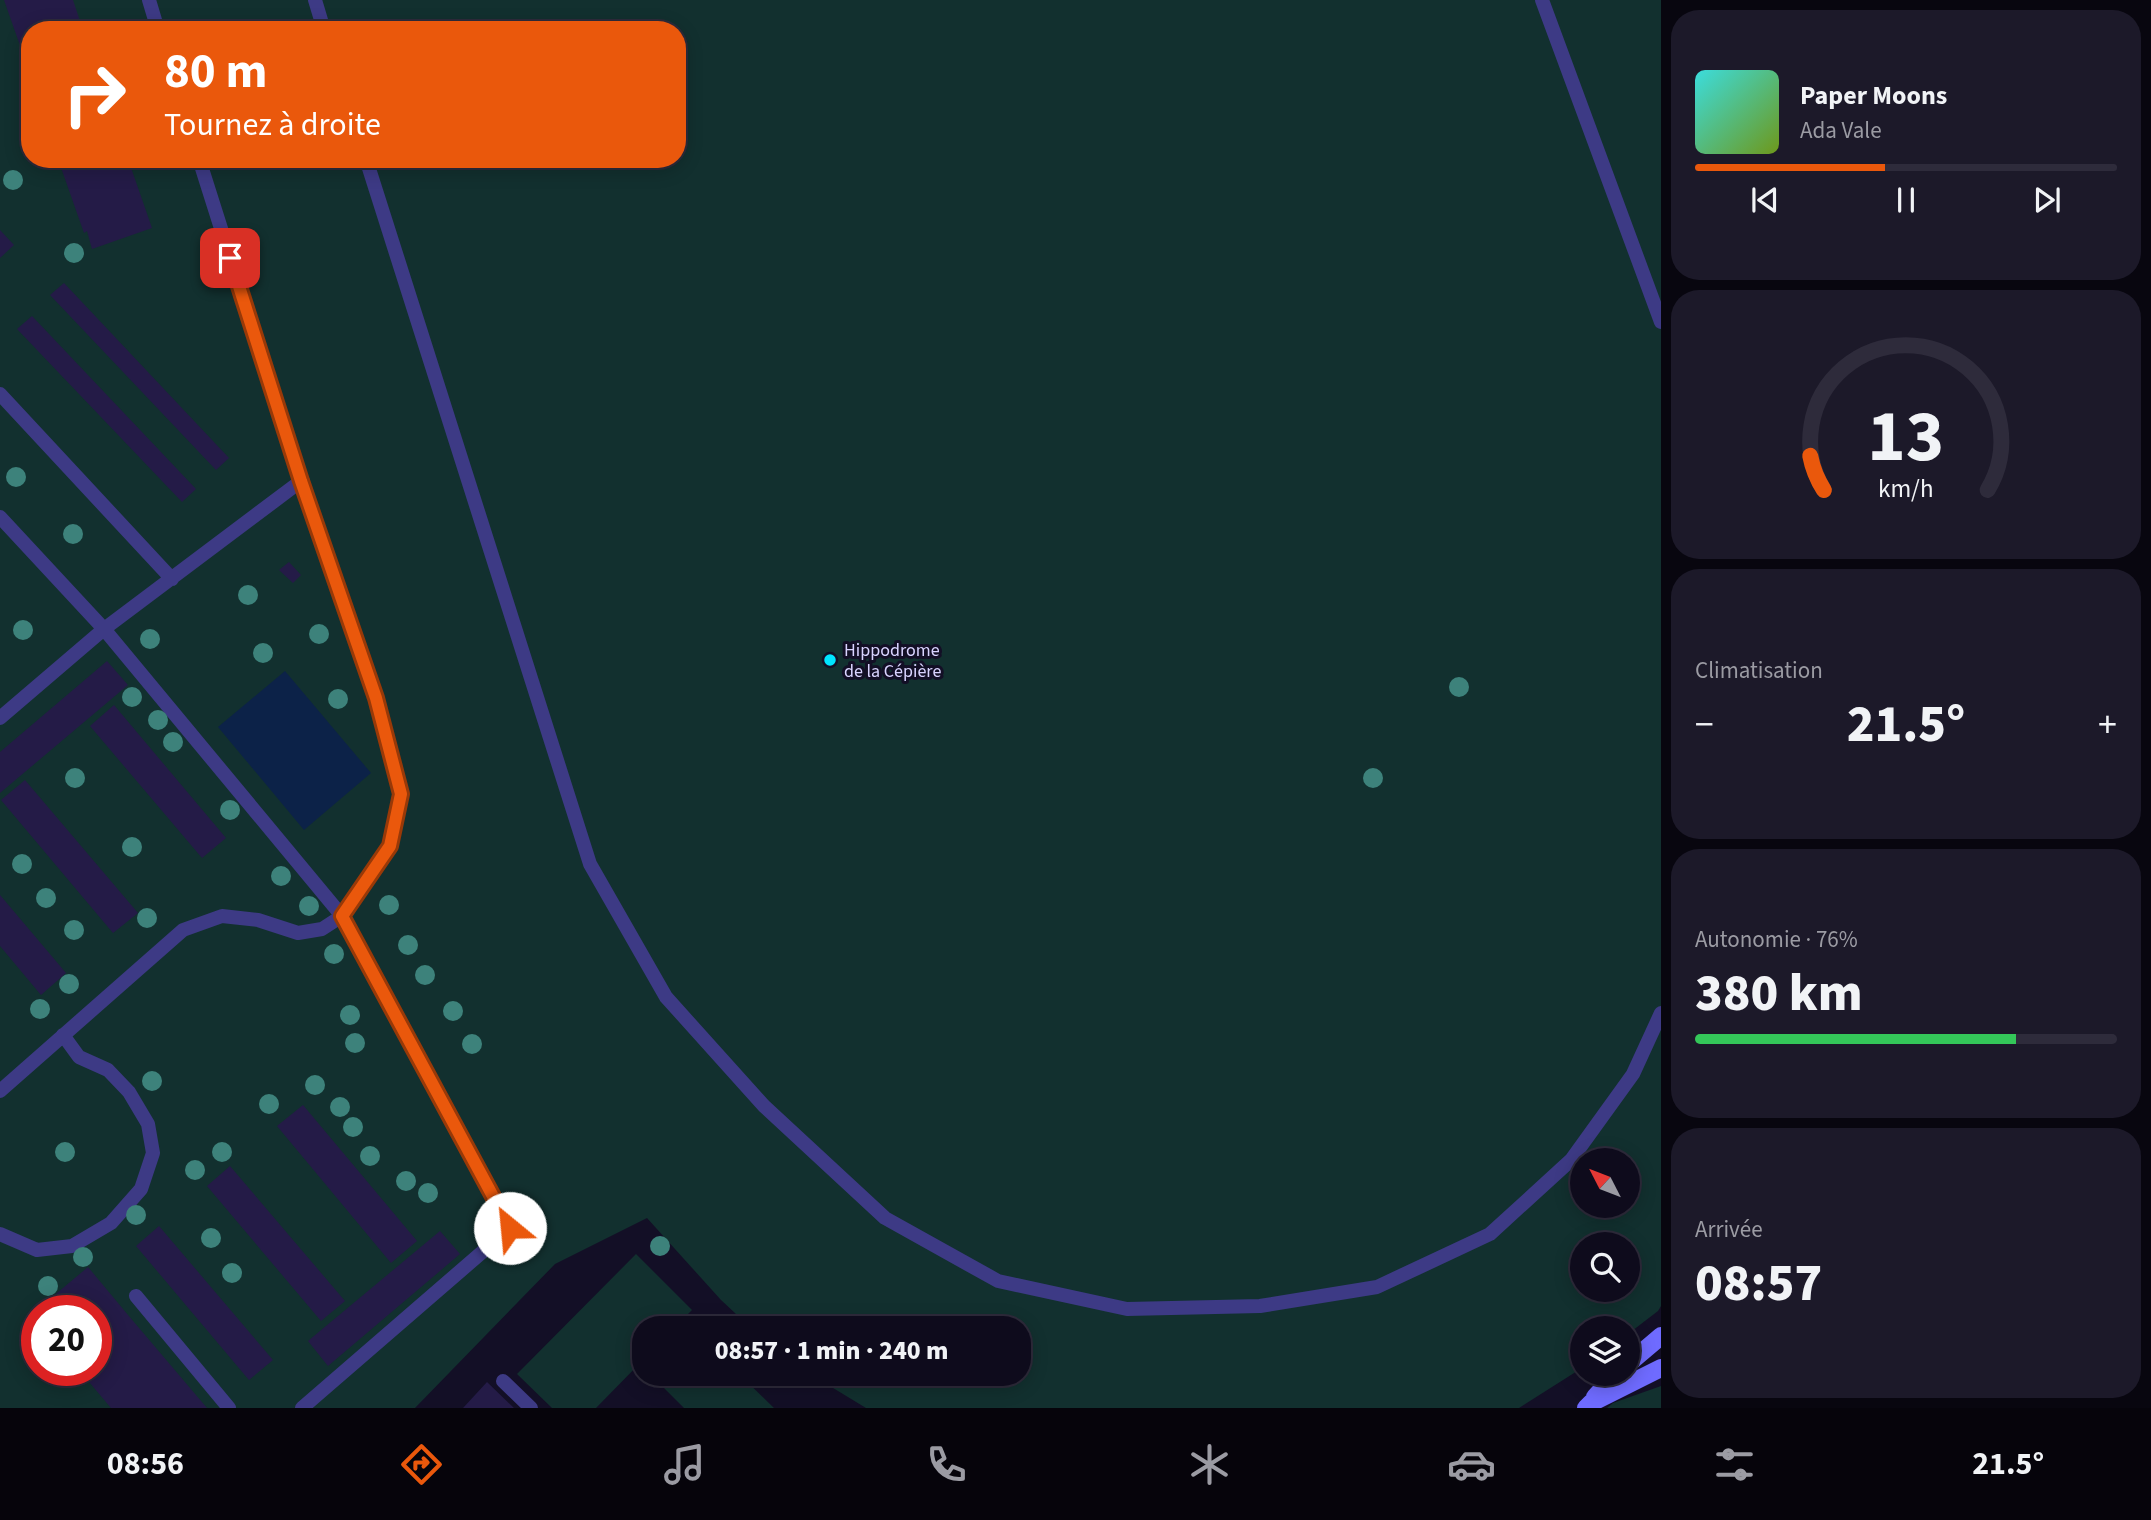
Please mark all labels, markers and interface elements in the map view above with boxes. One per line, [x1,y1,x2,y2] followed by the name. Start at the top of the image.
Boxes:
[164,37,268,107] text: 80 m
[49,49,140,140] icon: right
[1800,77,1947,114] text: Paper Moons
[164,102,381,148] text: Tournez à droite
[1800,114,1882,147] text: Ada Vale
[1746,181,1784,219] icon: previous
[1887,181,1925,219] icon: pause
[2028,181,2066,219] icon: next
[200,228,260,288] pin
[211,239,249,277] icon: arrive
[1868,386,1944,490] text: 13
[1878,471,1934,507] text: km/h
[844,638,941,684] place label: Hippodrome de la Cépière
[822,652,838,668] marker: Hippodrome de la Cépière
[1695,654,1823,687] text: Climatisation
[1847,688,1965,762] text: 21.5°
[1695,698,1714,752] text: −
[2098,698,2117,752] text: +
[1695,923,1858,956] text: Autonomie · 76%
[1695,957,1863,1031] text: 380 km
[1570,1148,1640,1218] north arrow
[1570,1148,1640,1386] map controls
[473,1191,547,1265] position arrow
[1695,1213,1763,1246] text: Arrivée
[1570,1232,1640,1302] button: search
[1695,1247,1822,1321] text: 08:57
[21,1295,112,1386] speed limit sign: 20
[1570,1316,1640,1386] button: layers
[715,1332,948,1369] text: 08:57 · 1 min · 240 m
[397,1440,446,1489] icon: directions
[660,1440,709,1489] icon: music
[922,1440,971,1489] icon: phone
[1185,1440,1234,1489] icon: climate
[1447,1440,1496,1489] icon: car
[1710,1440,1759,1489] icon: filters
[107,1441,184,1487] text: 08:56
[1972,1441,2044,1487] text: 21.5°

